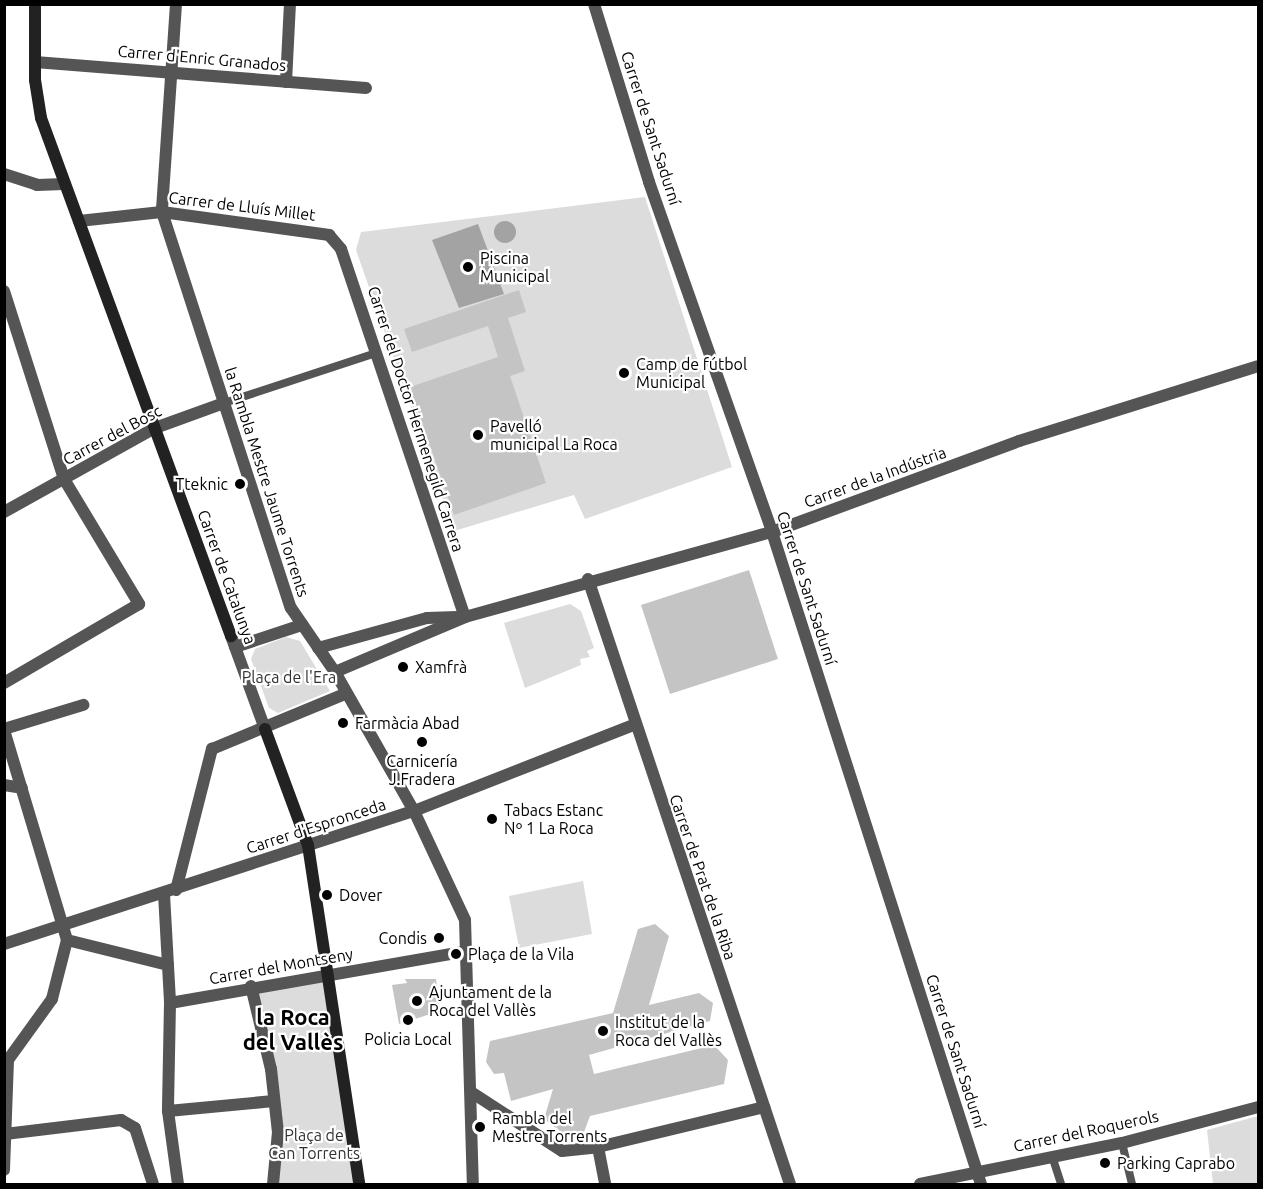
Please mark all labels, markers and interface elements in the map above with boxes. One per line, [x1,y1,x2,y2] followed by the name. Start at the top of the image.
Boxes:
[117,41,287,75] street label: Carrer d'Enric Granados
[617,49,685,207] street label: Carrer de Sant Sadurní
[167,187,317,225] street label: Carrer de Lluís Millet
[480,248,549,286] place label: Piscina Municipal
[461,260,475,274] marker: Piscina Municipal
[364,284,468,554] street label: Carrer del Doctor Hermenegild Carrera
[636,354,747,392] place label: Camp de fútbol Municipal
[221,365,313,599] street label: la Rambla Mestre Jaume Torrents
[617,366,631,380] marker: Camp de fútbol Municipal
[60,401,164,469] street label: Carrer del Bosc
[490,416,618,454] place label: Pavelló municipal La Roca
[471,428,485,442] marker: Pavelló municipal La Roca
[801,442,949,512] street label: Carrer de la Indústria
[175,474,228,494] place label: Tteknic
[233,477,247,491] marker: Tteknic
[194,507,260,647] street label: Carrer de Catalunya
[773,509,841,667] street label: Carrer de Sant Sadurní
[415,657,467,677] place label: Xamfrà
[396,660,410,674] marker: Xamfrà
[242,667,336,687] park label: Plaça de l'Era
[355,713,460,733] place label: Farmàcia Abad
[336,716,350,730] marker: Farmàcia Abad
[415,735,429,749] marker: Carnicería J.Fradera
[386,751,458,789] place label: Carnicería J.Fradera
[666,792,740,962] street label: Carrer de Prat de la Riba
[244,794,388,858] street label: Carrer d'Espronceda
[504,800,603,838] place label: Tabacs Estanc Nº 1 La Roca
[485,812,499,826] marker: Tabacs Estanc Nº 1 La Roca
[339,885,382,905] place label: Dover
[320,888,334,902] marker: Dover
[379,928,427,948] place label: Condis
[432,931,446,945] marker: Condis
[207,944,355,988] street label: Carrer del Montseny
[468,944,574,964] place label: Plaça de la Vila
[449,947,463,961] marker: Plaça de la Vila
[922,972,990,1130] street label: Carrer de Sant Sadurní
[429,982,552,1020] place label: Ajuntament de la Roca del Vallès
[410,994,424,1008] marker: Ajuntament de la Roca del Vallès
[243,1003,343,1054] district label: la Roca del Vallès
[615,1012,722,1050] place label: Institut de la Roca del Vallès
[401,1013,415,1027] marker: Policia Local
[596,1024,610,1038] marker: Institut de la Roca del Vallès
[364,1029,452,1049] place label: Policia Local
[1012,1106,1160,1156] street label: Carrer del Roquerols
[492,1108,607,1146] place label: Rambla del Mestre Torrents
[473,1120,487,1134] marker: Rambla del Mestre Torrents
[268,1125,360,1163] park label: Plaça de Can Torrents
[1117,1153,1235,1173] place label: Parking Caprabo
[1098,1156,1112,1170] marker: Parking Caprabo

